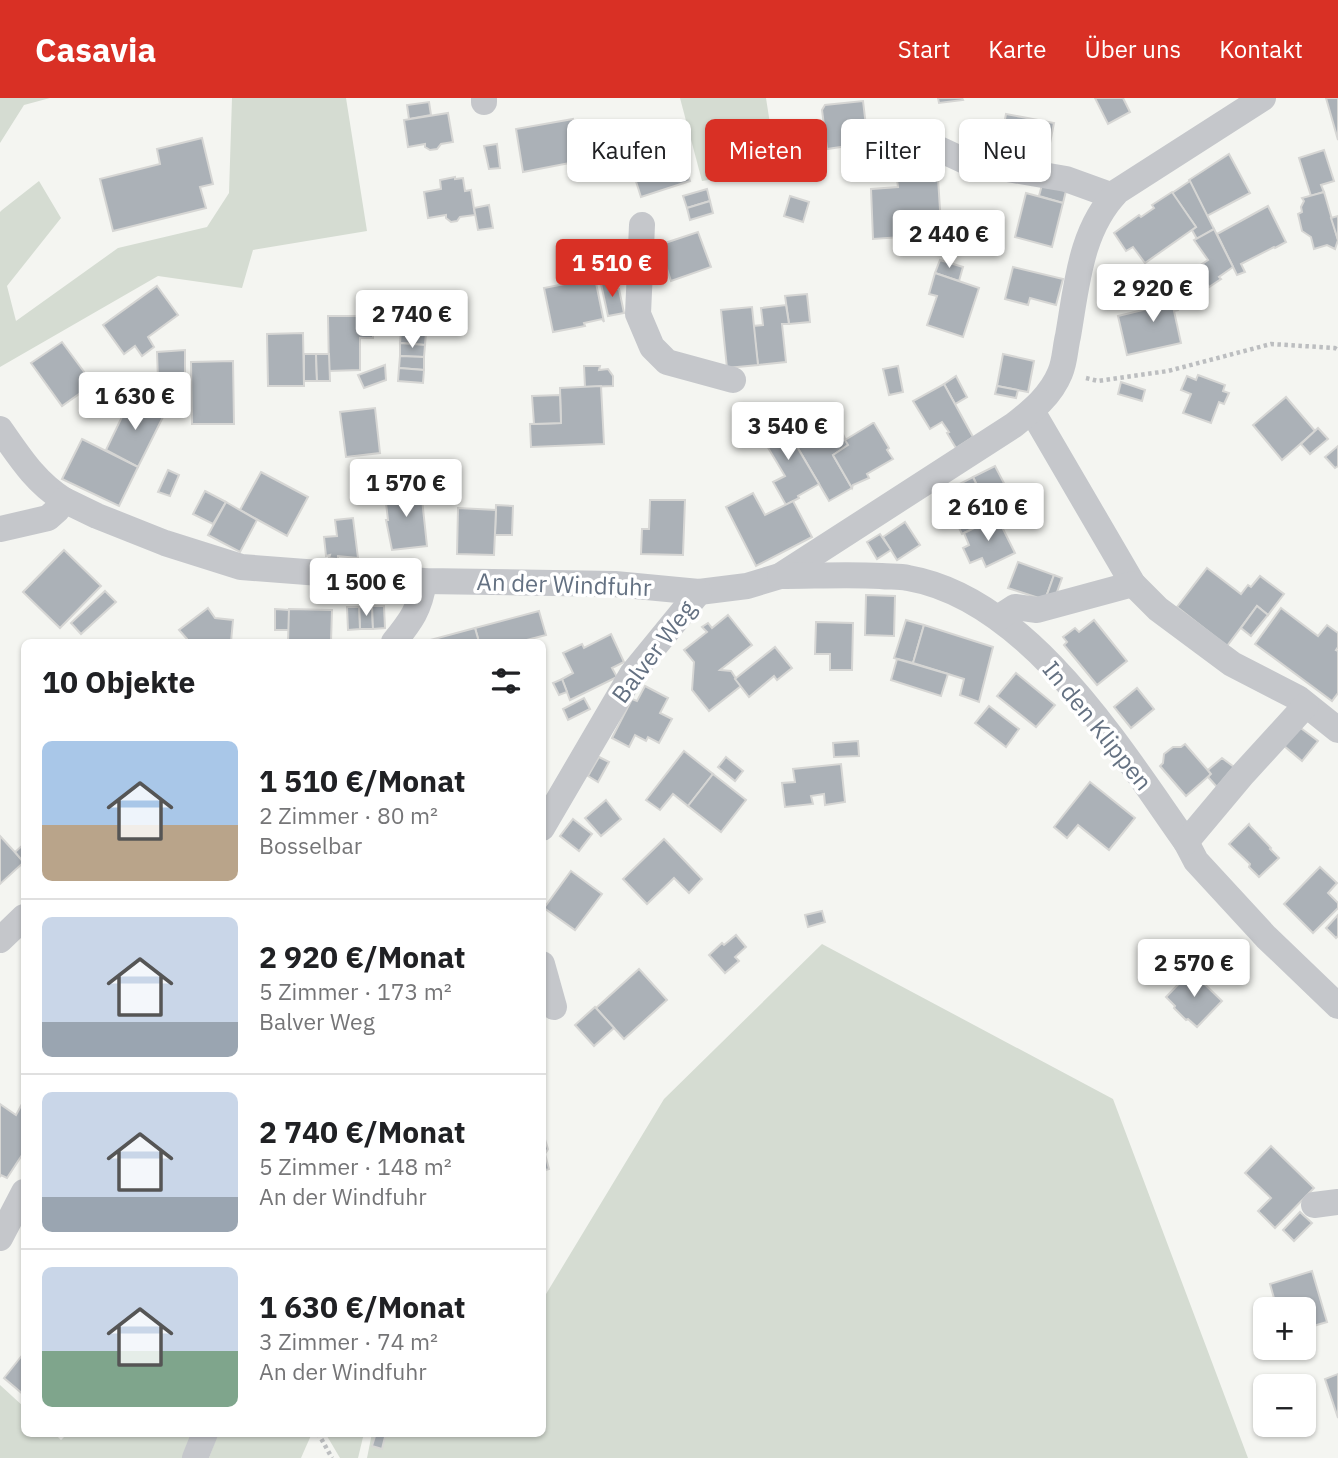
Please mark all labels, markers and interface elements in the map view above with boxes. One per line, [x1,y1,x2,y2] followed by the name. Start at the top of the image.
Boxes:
[35,28,156,71] text: Casavia
[898,33,950,65] text: Start
[988,33,1046,65] text: Karte
[1084,33,1181,65] text: Über uns
[1219,33,1303,65] text: Kontakt
[567,119,691,182] chip: Kaufen
[705,119,827,182] chip: Mieten
[841,119,945,182] chip: Filter
[959,119,1051,182] chip: Neu
[884,211,1014,270] pin: 2 440 €
[909,218,989,248] text: 2 440 €
[547,240,677,299] pin: 1 510 €
[572,247,652,277] text: 1 510 €
[1088,264,1218,324] pin: 2 920 €
[1113,272,1193,302] text: 2 920 €
[347,290,477,350] pin: 2 740 €
[372,298,452,328] text: 2 740 €
[70,372,200,432] pin: 1 630 €
[95,380,175,410] text: 1 630 €
[723,402,853,462] pin: 3 540 €
[748,410,828,440] text: 3 540 €
[341,460,471,519] pin: 1 570 €
[366,467,446,497] text: 1 570 €
[923,484,1053,543] pin: 2 610 €
[948,491,1028,521] text: 2 610 €
[301,559,431,618] pin: 1 500 €
[476,565,652,603] street label: An der Windfuhr
[326,566,406,596] text: 1 500 €
[604,593,703,709] street label: Balver Weg
[1036,654,1160,797] street label: In den Klippen
[42,662,195,701] text: 10 Objekte
[487,662,525,700] icon: filters
[259,761,466,800] text: 1 510 €/Monat
[98,769,182,853] icon: home
[259,800,438,830] text: 2 Zimmer · 80 m²
[259,830,362,860] text: Bosselbar
[259,937,466,976] text: 2 920 €/Monat
[1129,940,1259,999] pin: 2 570 €
[98,945,182,1029] icon: home
[1154,947,1234,977] text: 2 570 €
[259,976,452,1006] text: 5 Zimmer · 173 m²
[259,1006,375,1036] text: Balver Weg
[259,1112,466,1151] text: 2 740 €/Monat
[98,1120,182,1204] icon: home
[259,1151,452,1181] text: 5 Zimmer · 148 m²
[259,1181,427,1211] text: An der Windfuhr
[259,1287,466,1326] text: 1 630 €/Monat
[98,1295,182,1379] icon: home
[1253,1297,1316,1437] map controls
[1253,1297,1316,1360] button: +
[259,1326,438,1356] text: 3 Zimmer · 74 m²
[259,1356,427,1386] text: An der Windfuhr
[1253,1374,1316,1437] button: −

